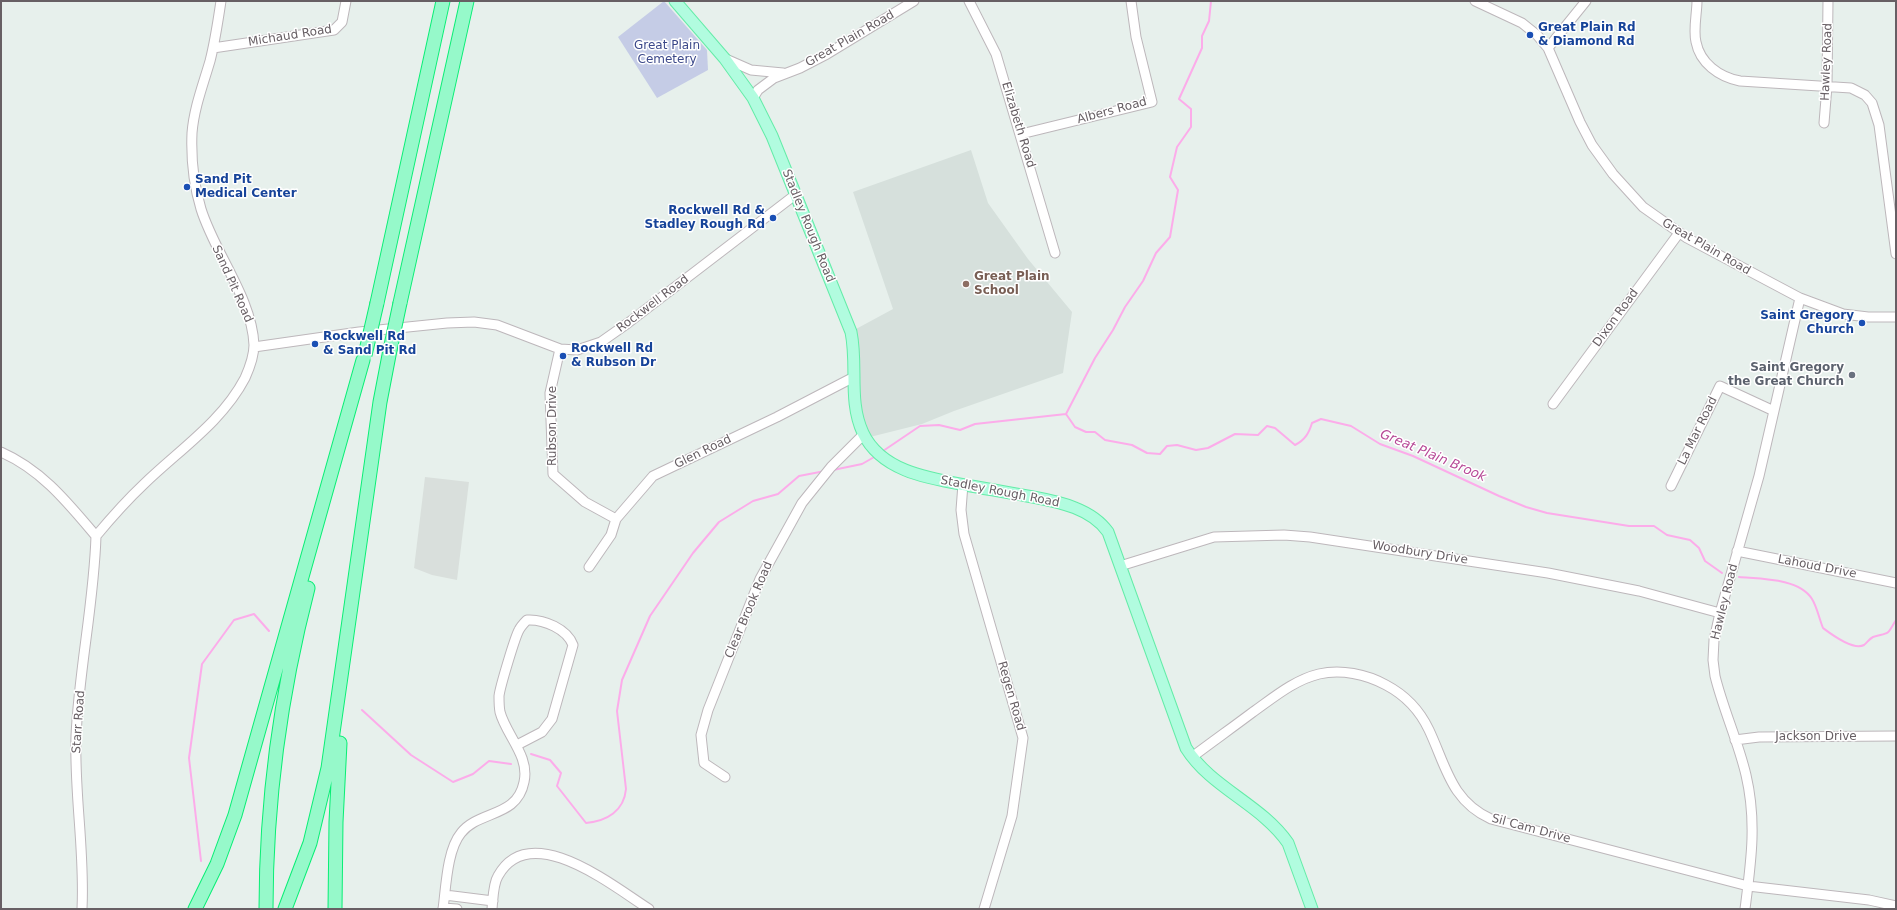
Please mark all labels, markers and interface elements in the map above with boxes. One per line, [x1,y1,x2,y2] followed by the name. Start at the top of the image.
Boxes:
[803,8,897,70] street label: Great Plain Road
[1538,21,1636,49] place label: Great Plain Rd & Diamond Rd
[247,22,333,50] street label: Michaud Road
[1818,23,1836,101] street label: Hawley Road
[1525,30,1535,40] marker: Great Plain Rd & Diamond Rd
[634,39,700,67] park label: Great Plain Cemetery
[998,80,1038,170] street label: Elizabeth Road
[1076,95,1148,127] street label: Albers Road
[779,167,837,285] street label: Stadley Rough Road
[195,173,297,201] place label: Sand Pit Medical Center
[182,182,192,192] marker: Sand Pit Medical Center
[645,204,765,232] place label: Rockwell Rd & Stadley Rough Rd
[768,213,778,223] marker: Rockwell Rd & Stadley Rough Rd
[1659,216,1753,278] street label: Great Plain Road
[209,243,255,325] street label: Sand Pit Road
[974,270,1050,298] place label: Great Plain School
[614,272,692,336] street label: Rockwell Road
[961,279,971,289] marker: Great Plain School
[1590,286,1642,350] street label: Dixon Road
[1760,309,1854,337] place label: Saint Gregory Church
[1857,318,1867,328] marker: Saint Gregory Church
[323,330,416,358] place label: Rockwell Rd & Sand Pit Rd
[310,339,320,349] marker: Rockwell Rd & Sand Pit Rd
[571,342,656,370] place label: Rockwell Rd & Rubson Dr
[558,351,568,361] marker: Rockwell Rd & Rubson Dr
[1728,361,1844,389] place label: Saint Gregory the Great Church
[1847,370,1857,380] marker: Saint Gregory the Great Church
[546,386,560,466] street label: Rubson Drive
[1675,394,1721,468] street label: La Mar Road
[1378,427,1488,485] water label: Great Plain Brook
[672,432,734,472] street label: Glen Road
[939,473,1061,511] street label: Stadley Rough Road
[1371,538,1469,568] street label: Woodbury Drive
[1776,552,1858,582] street label: Lahoud Drive
[722,559,776,661] street label: Clear Brook Road
[1709,562,1741,642] street label: Hawley Road
[994,660,1028,732] street label: Regen Road
[70,690,88,754] street label: Starr Road
[1775,730,1857,744] street label: Jackson Drive
[1490,812,1572,846] street label: Sil Cam Drive

